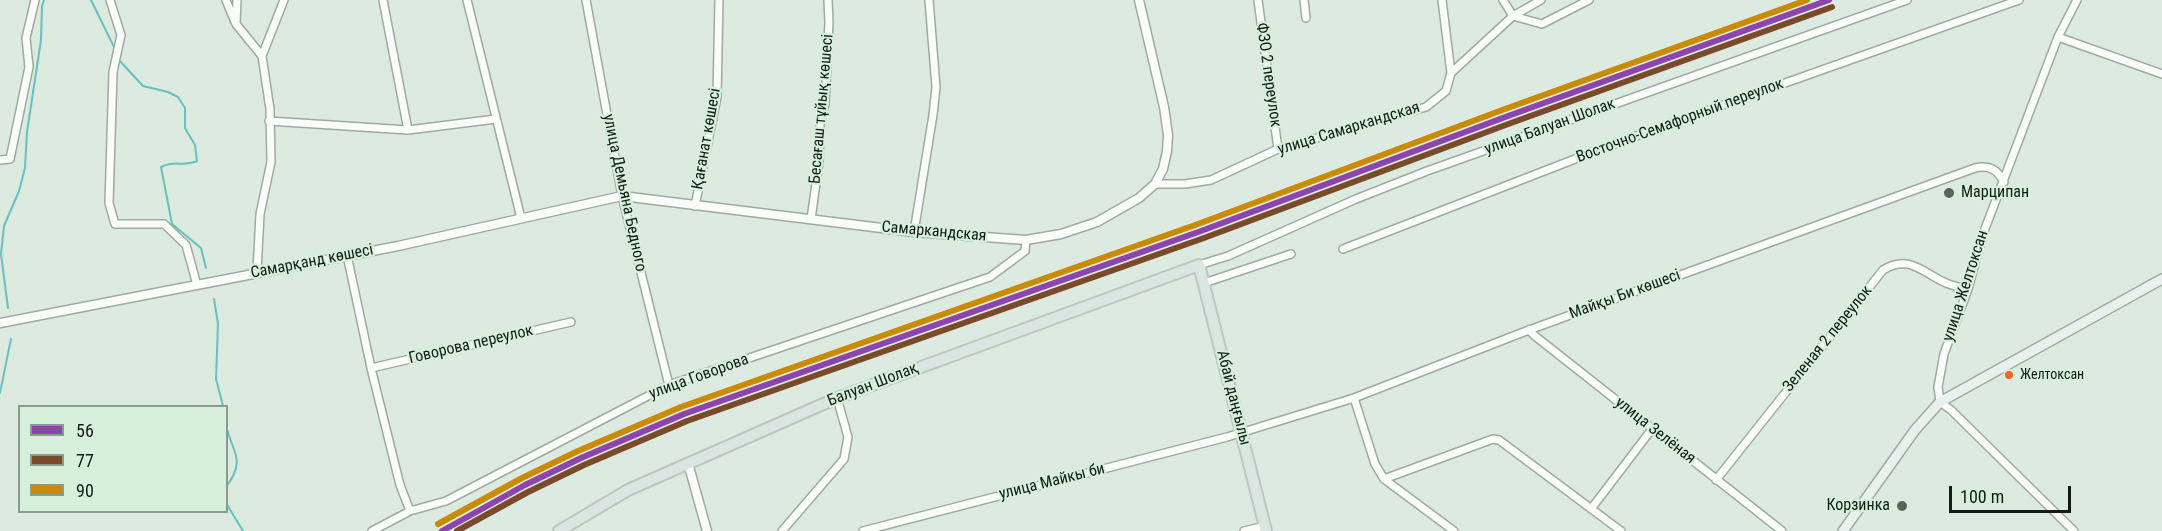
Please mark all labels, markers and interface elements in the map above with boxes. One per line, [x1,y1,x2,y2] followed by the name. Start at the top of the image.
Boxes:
[1251,22,1285,128] street label: ФЗО 2 переулок
[806,33,838,185] street label: Бесағаш тұйық көшесі
[1574,75,1786,167] street label: Восточно-Семафорный переулок
[689,87,725,191] street label: Қағанат көшесі
[1482,94,1618,160] street label: улица Балуан Шолак
[1276,98,1422,160] street label: улица Самаркандская
[598,113,650,273] street label: улица Демьяна Бедного
[1961,183,2029,203] place label: Марципан
[1942,186,1956,200] marker: Марципан
[881,218,987,246] street label: Самаркандская
[1939,228,1993,344] street label: улица Желтоксан
[249,241,375,283] street label: Самарқанд көшесі
[1567,266,1683,324] street label: Майқы Би көшесі
[1779,282,1877,396] street label: Зеленая 2 переулок
[407,321,535,369] street label: Говорова переулок
[1212,349,1254,447] street label: Абай даңғылы
[647,350,751,404] street label: улица Говорова
[825,359,921,411] street label: Балуан Шолақ
[2020,367,2084,383] place label: Желтоксан
[2003,369,2015,381] marker: Желтоксан
[1611,393,1699,469] street label: улица Зелёная
[18,405,228,513] legend
[76,420,94,441] text: 56
[76,450,94,471] text: 77
[997,460,1107,504] street label: улица Майкы би
[1952,474,2074,512] scale bar
[76,480,94,501] text: 90
[1960,486,2004,507] text: 100 m
[1827,496,1890,516] place label: Корзинка
[1895,499,1909,513] marker: Корзинка

